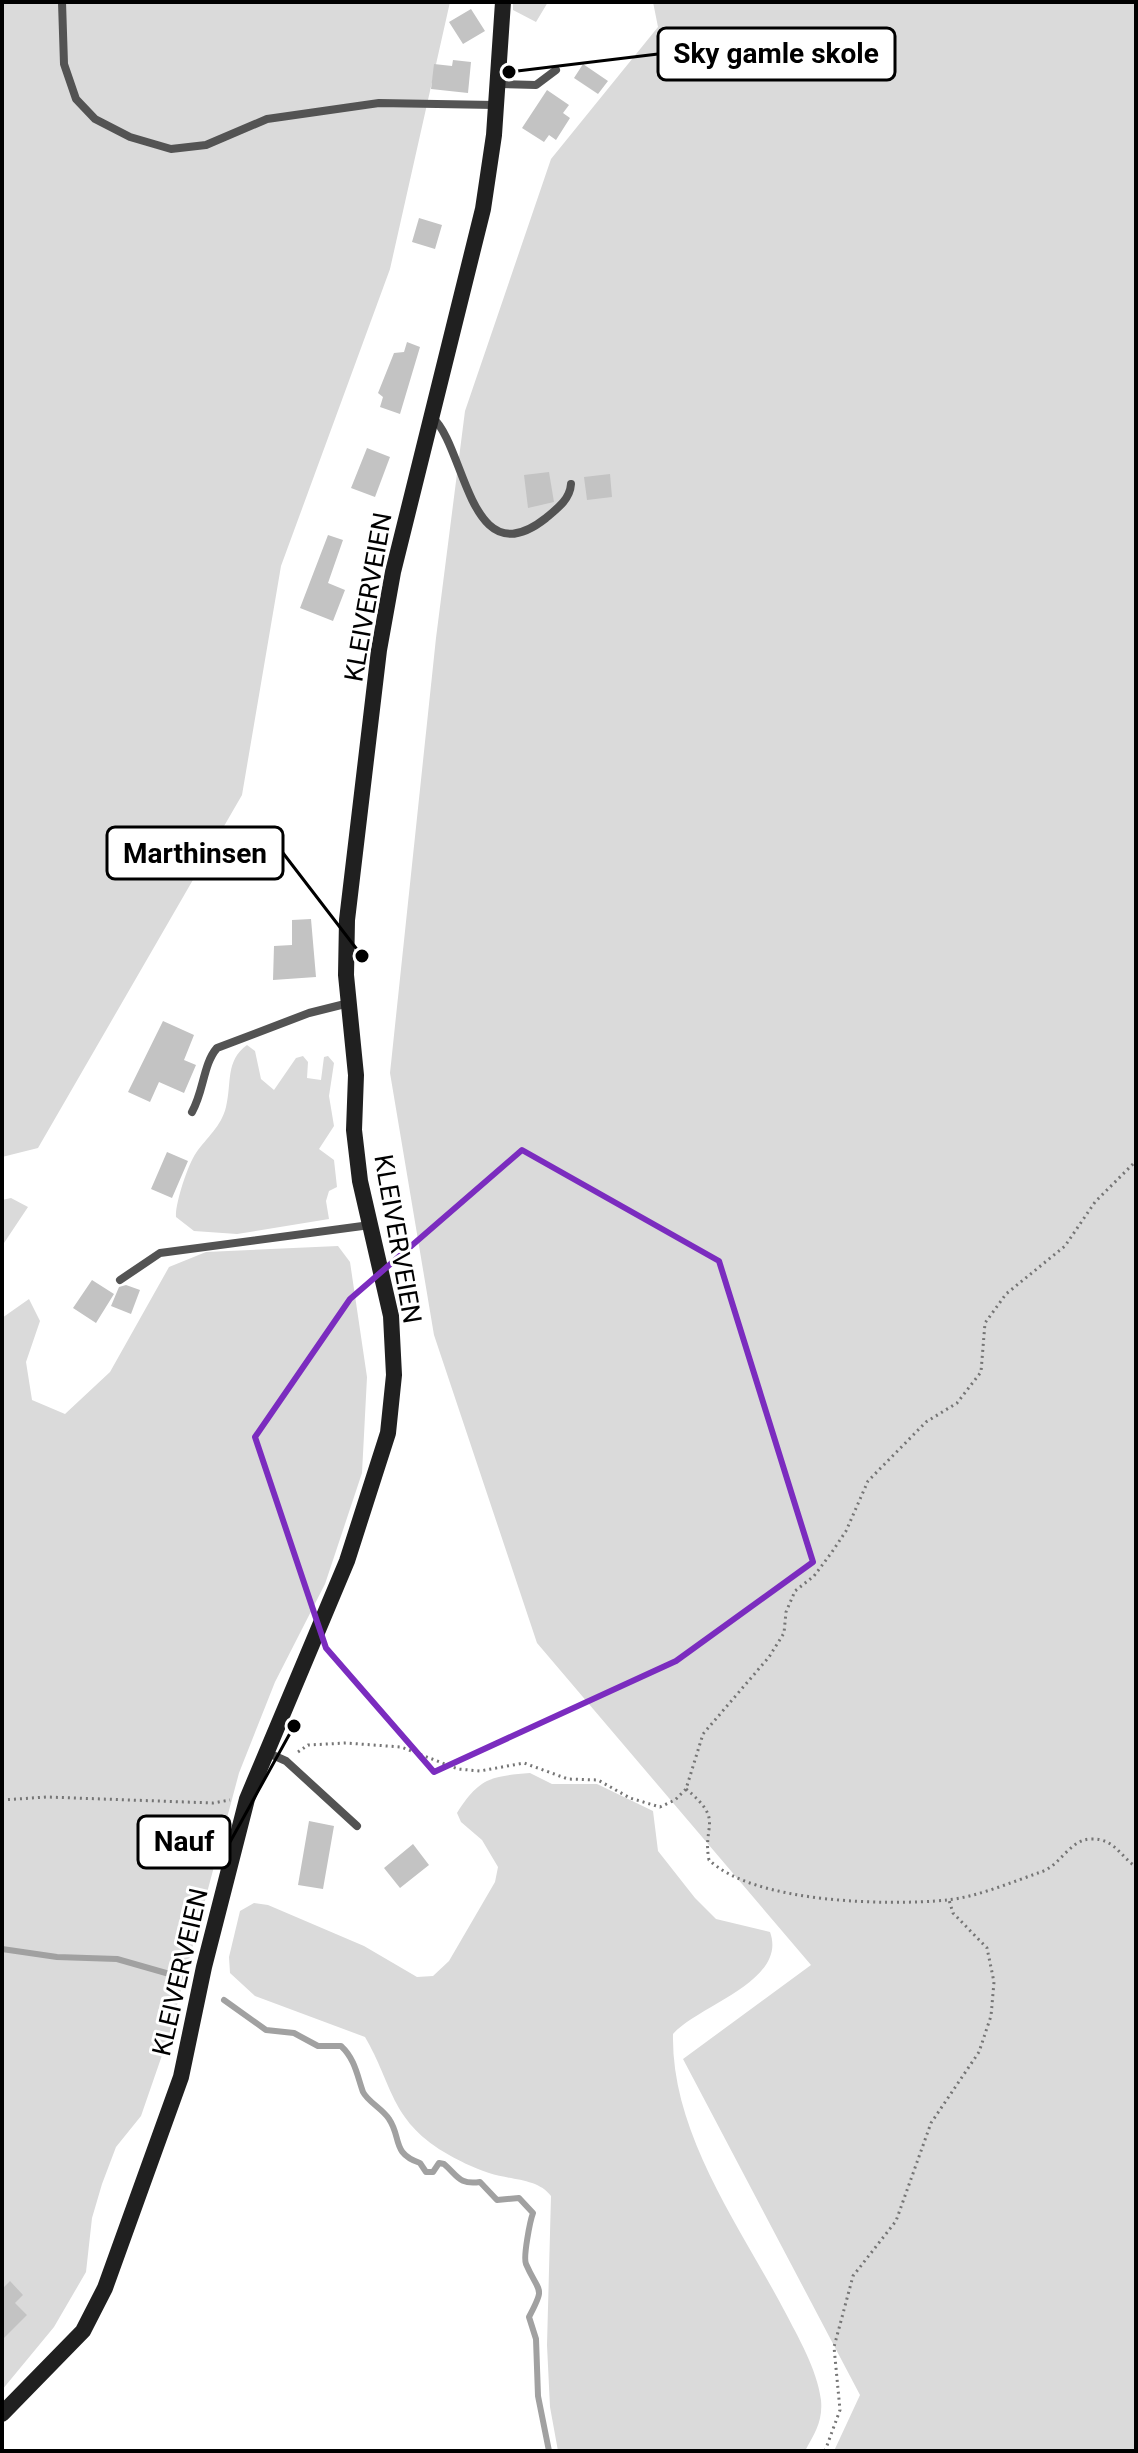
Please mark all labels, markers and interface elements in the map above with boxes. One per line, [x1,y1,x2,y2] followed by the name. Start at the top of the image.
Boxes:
[658,28,895,80] callout: Sky gamle skole
[673,37,879,70] text: Sky gamle skole
[338,510,398,684] street label: KLEIVERVEIEN
[107,827,283,879] callout: Marthinsen
[123,837,267,870] text: Marthinsen
[368,1152,428,1326] street label: KLEIVERVEIEN
[138,1816,230,1868] callout: Nauf
[154,1825,215,1858] text: Nauf
[146,1885,214,2059] street label: KLEIVERVEIEN

